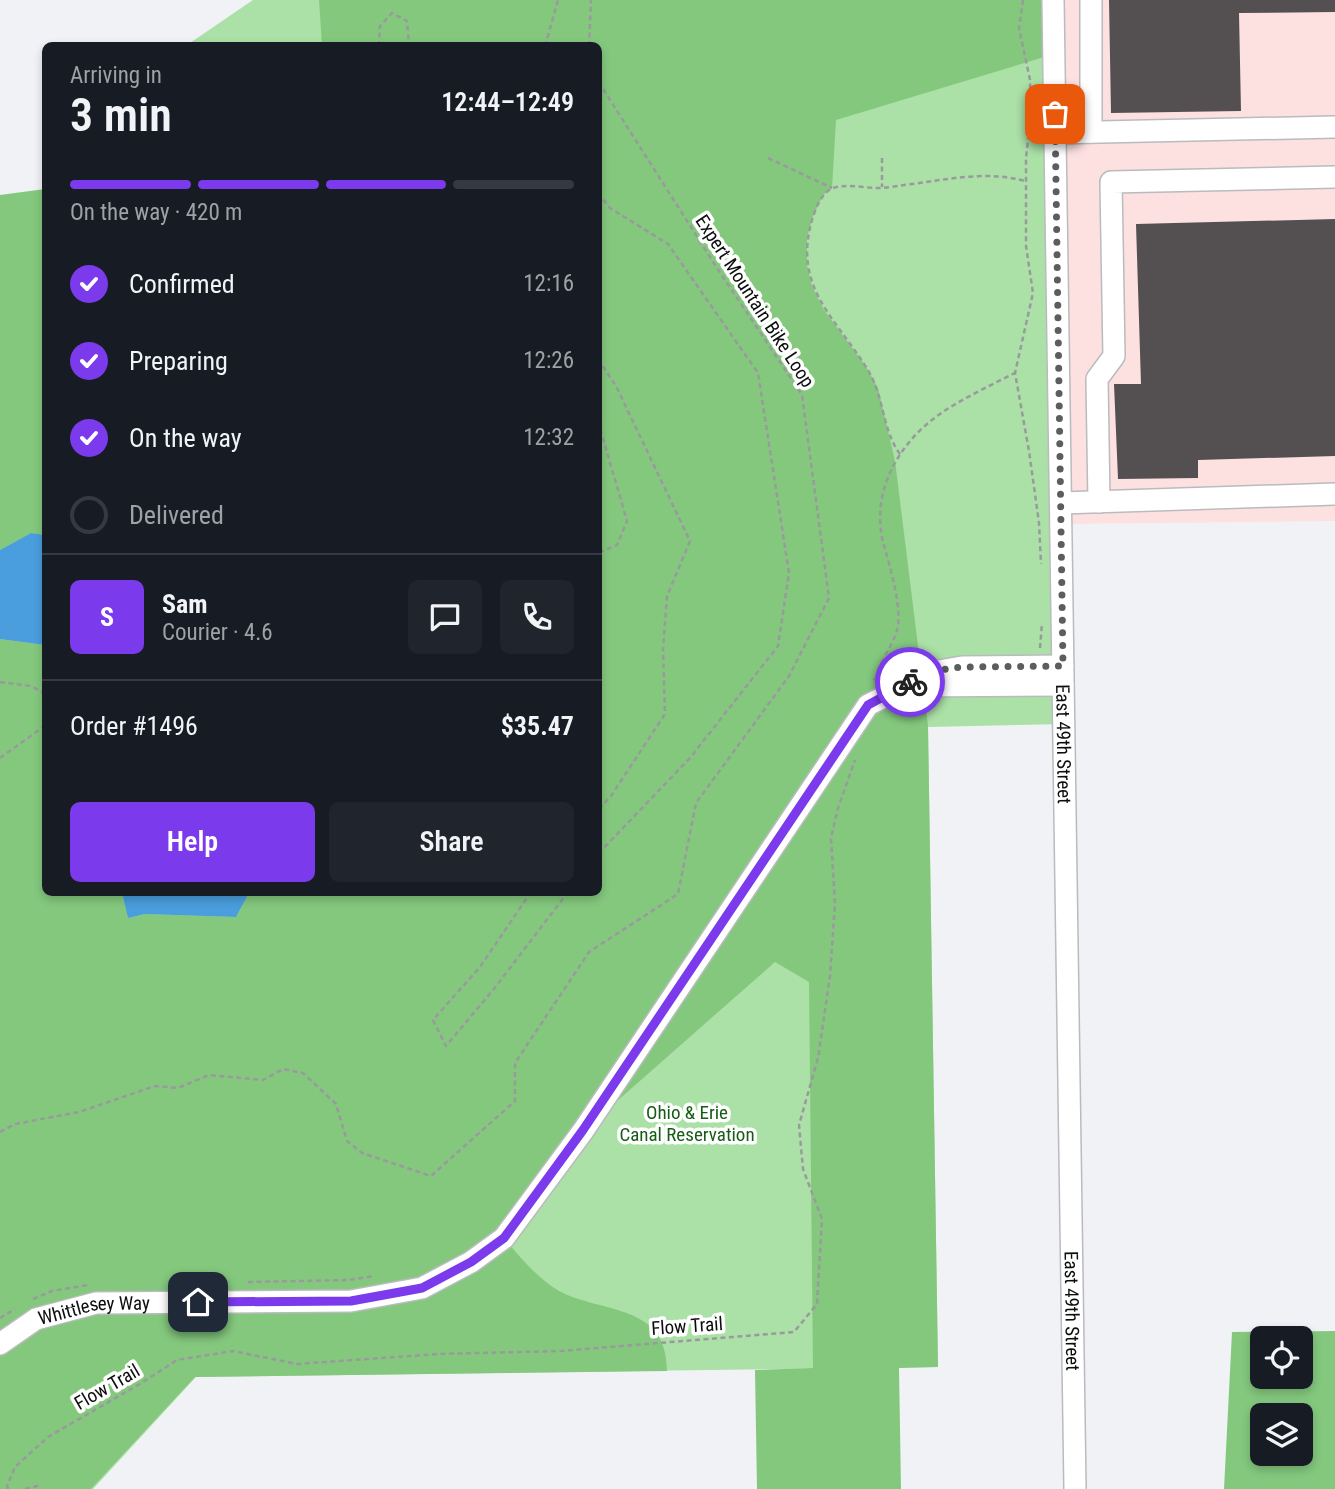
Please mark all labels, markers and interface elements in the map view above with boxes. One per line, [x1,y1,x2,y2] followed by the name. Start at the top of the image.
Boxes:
[70,62,162,89] text: Arriving in
[1025,84,1085,144] pin
[441,87,574,117] text: 12:44–12:49
[70,88,172,142] text: 3 min
[1036,95,1074,133] icon: bag
[70,199,242,226] text: On the way · 420 m
[691,210,819,392] street label: Expert Mountain Bike Loop
[70,265,108,303] icon: check
[129,269,235,299] text: Confirmed
[523,270,574,297] text: 12:16
[70,342,108,380] icon: check
[129,346,228,376] text: Preparing
[523,347,574,374] text: 12:26
[70,419,108,457] icon: check
[129,423,242,453] text: On the way
[523,424,574,451] text: 12:32
[129,500,224,530] text: Delivered
[408,580,482,654] button: chat
[500,580,574,654] button: phone
[162,589,208,619] text: Sam
[100,602,114,632] text: S
[162,619,273,646] text: Courier · 4.6
[875,647,945,717] courier
[891,663,929,701] icon: bike
[1052,684,1076,804] street label: East 49th Street
[70,711,198,741] text: Order #1496
[501,711,574,741] text: $35.47
[70,802,315,882] button: Help
[329,802,574,882] button: Share
[619,1101,755,1146] park label: Ohio & Erie Canal Reservation
[1060,1251,1085,1371] street label: East 49th Street
[168,1272,228,1332] pin
[179,1283,217,1321] icon: home
[35,1291,150,1329] street label: Whittlesey Way
[650,1312,724,1340] street label: Flow Trail
[1250,1326,1313,1466] map controls
[1250,1326,1313,1389] button: locate
[70,1359,144,1415] street label: Flow Trail
[1250,1403,1313,1466] button: layers

